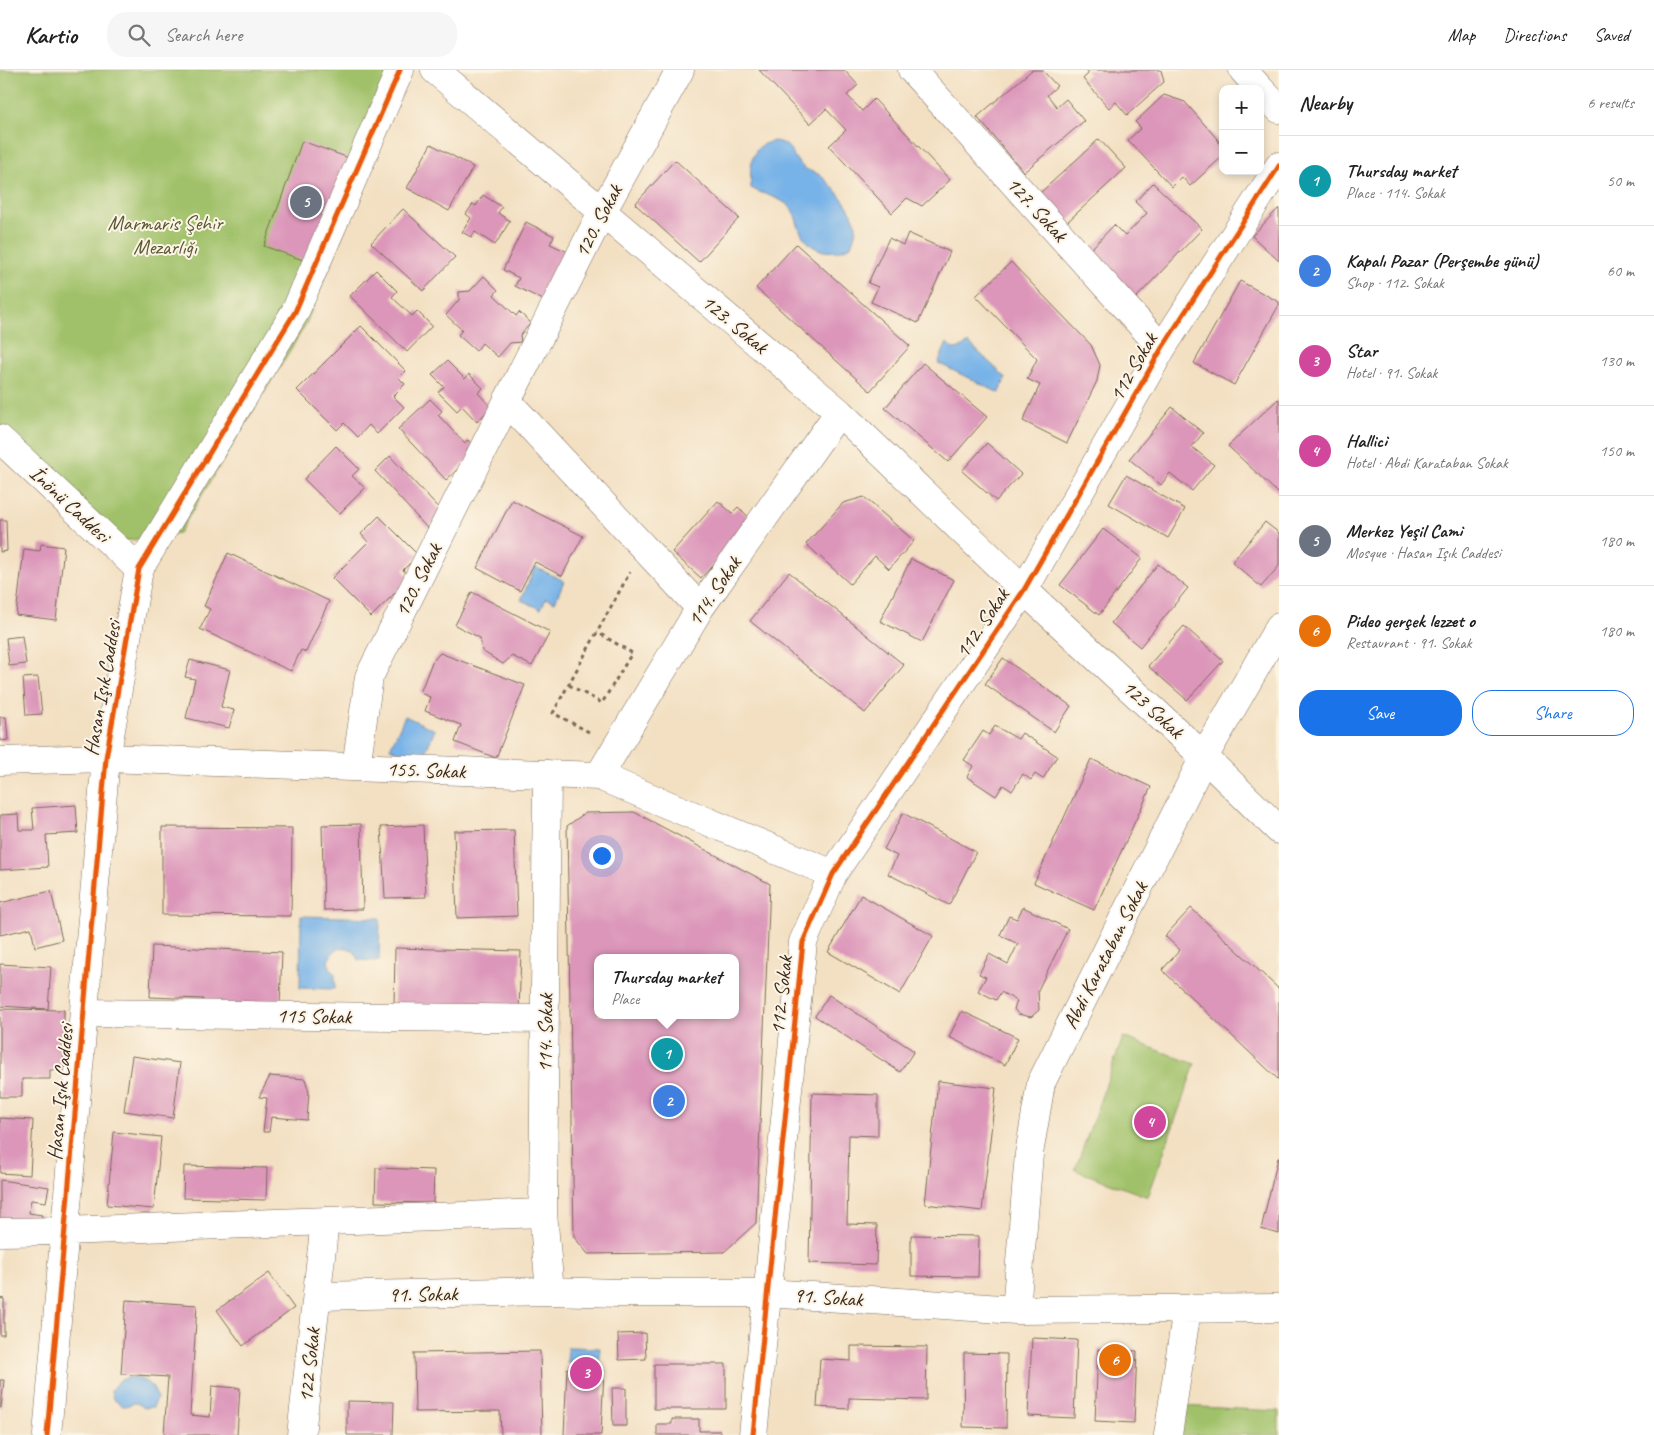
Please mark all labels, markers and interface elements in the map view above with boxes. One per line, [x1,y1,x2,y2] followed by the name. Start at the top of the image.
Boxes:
[107,12,457,57] search box
[25,20,77,50] text: Kartio
[125,21,153,49] icon: search
[165,23,242,47] text: Search here
[1448,24,1475,46] text: Map
[1503,24,1566,46] text: Directions
[1594,24,1629,46] text: Saved
[1219,85,1264,175] map controls
[1219,85,1264,130] button: +
[1299,90,1352,116] text: Nearby
[1587,93,1634,113] text: 6 results
[1219,130,1264,175] button: −
[1346,159,1456,183] text: Thursday market
[1001,171,1074,248] street label: 127. Sokak
[1311,171,1319,191] text: 1
[1607,171,1634,191] text: 50 m
[568,179,629,262] street label: 120. Sokak
[290,183,322,221] pin: 5
[1346,183,1445,203] text: Place · 114. Sokak
[107,210,224,260] park label: Marmaris Şehir Mezarlığı
[1346,249,1539,273] text: Kapalı Pazar (Perşembe günü)
[1311,261,1319,281] text: 2
[1607,261,1634,281] text: 60 m
[1346,273,1444,293] text: Shop · 112. Sokak
[696,289,775,360] street label: 123. Sokak
[1103,327,1164,406] street label: 112 Sokak
[1346,339,1377,363] text: Star
[1311,351,1319,371] text: 3
[1600,351,1634,371] text: 130 m
[1346,363,1437,383] text: Hotel · 91. Sokak
[1346,429,1387,453] text: Hallici
[1311,441,1319,461] text: 4
[1600,441,1634,461] text: 150 m
[1346,453,1508,473] text: Hotel · Abdi Karataban Sokak
[24,460,118,550] street label: İnönü Caddesi
[1346,519,1462,543] text: Merkez Yeşil Cami
[1312,531,1318,551] text: 5
[1600,531,1634,551] text: 180 m
[389,538,448,621] street label: 120. Sokak
[1346,543,1501,563] text: Mosque · Hasan Işık Caddesi
[681,550,748,631] street label: 114. Sokak
[949,582,1016,663] street label: 112. Sokak
[1346,609,1475,633] text: Pideo gerçek lezzet o
[77,615,127,758] street label: Hasan Işık Caddesi
[1311,621,1319,641] text: 6
[1600,621,1634,641] text: 180 m
[1346,633,1472,653] text: Restaurant · 91. Sokak
[1117,674,1190,745] street label: 123 Sokak
[1299,690,1462,736] button: Save
[1472,690,1634,736] button: Share
[386,756,467,784] street label: 155. Sokak
[589,843,615,869] your location
[1057,876,1154,1033] street label: Abdi Karataban Sokak
[764,953,798,1036] street label: 112. Sokak
[594,954,739,1019] popup
[611,965,722,989] text: Thursday market
[611,989,639,1009] text: Place
[531,992,559,1073] street label: 114. Sokak
[276,1002,353,1030] street label: 115 Sokak
[41,1020,79,1161] street label: Hasan Işık Caddesi
[651,1035,683,1073] pin: 1
[653,1082,685,1120] pin: 2
[1134,1103,1166,1141] pin: 4
[388,1280,459,1308] street label: 91. Sokak
[793,1282,865,1312] street label: 91. Sokak
[292,1325,326,1403] street label: 122 Sokak
[1099,1341,1131,1379] pin: 6
[570,1354,602,1392] pin: 3

